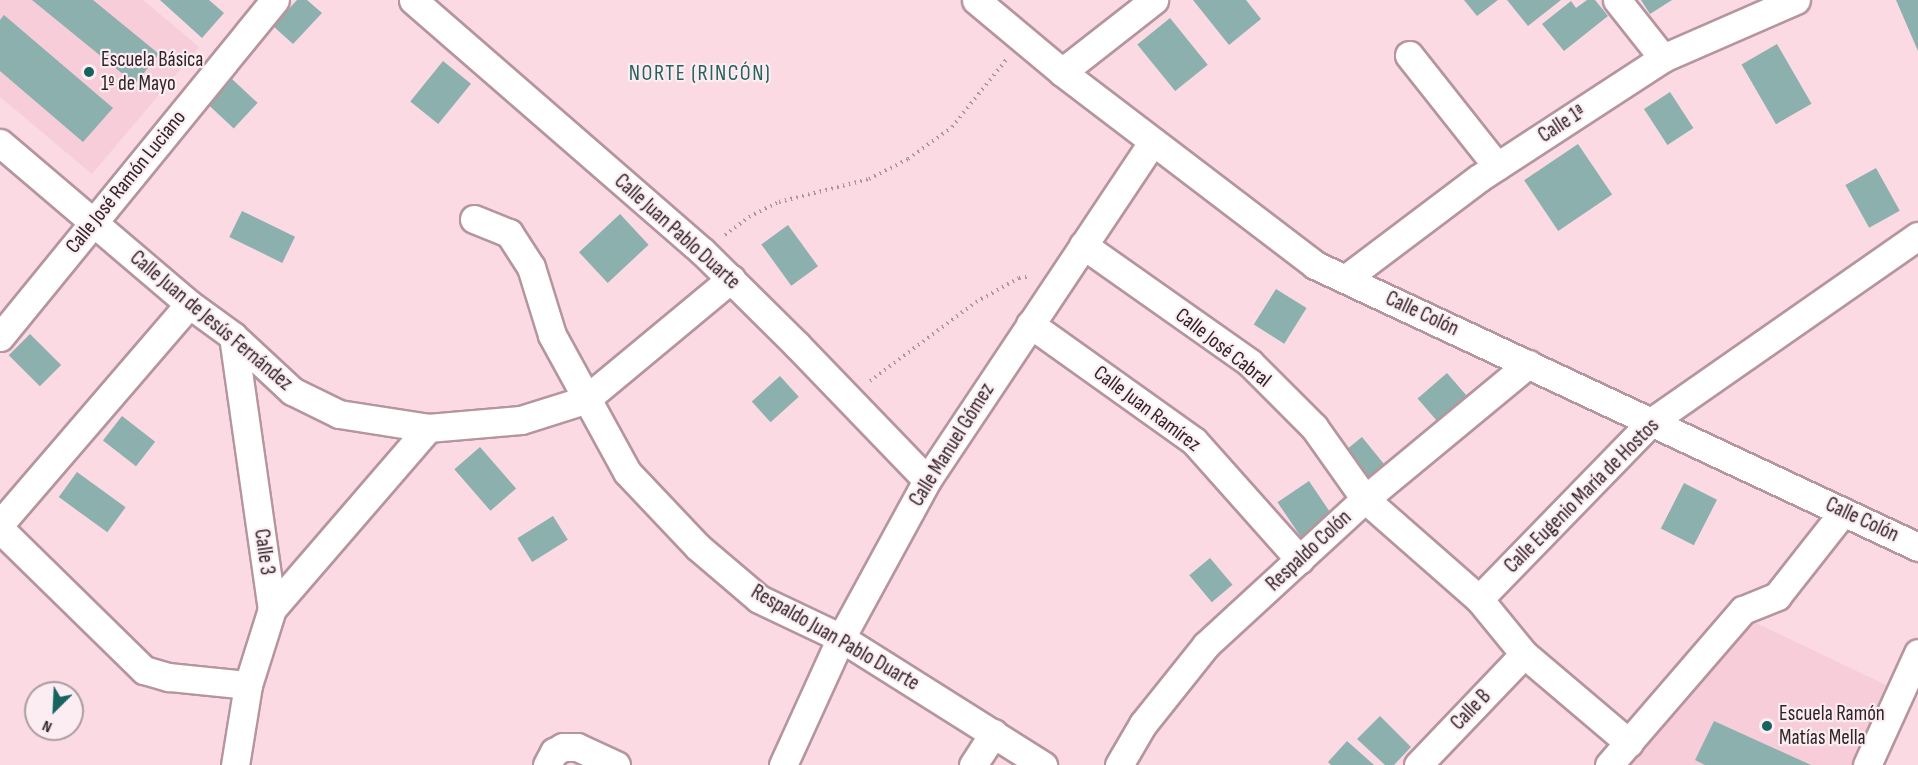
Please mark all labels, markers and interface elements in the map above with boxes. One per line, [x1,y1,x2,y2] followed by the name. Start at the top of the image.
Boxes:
[101,47,203,97] place label: Escuela Básica 1º de Mayo
[629,61,771,87] district label: NORTE (RINCÓN)
[82,65,96,79] marker: Escuela Básica 1º de Mayo
[1534,100,1590,148] street label: Calle 1ª
[61,105,191,259] street label: Calle José Ramón Luciano
[609,169,745,295] street label: Calle Juan Pablo Duarte
[125,246,297,396] street label: Calle Juan de Jesús Fernández
[1381,286,1463,342] street label: Calle Colón
[1170,303,1276,393] street label: Calle José Cabral
[1088,361,1206,457] street label: Calle Juan Ramírez
[904,379,1000,511] street label: Calle Manuel Gómez
[1499,413,1665,579] street label: Calle Eugenio María de Hostos
[1821,492,1903,548] street label: Calle Colón
[1261,505,1357,597] street label: Respaldo Colón
[248,527,280,577] street label: Calle 3
[746,580,924,696] street label: Respaldo Juan Pablo Duarte
[24,681,84,741] north arrow
[1446,684,1496,736] street label: Calle B
[1779,701,1885,751] place label: Escuela Ramón Matías Mella
[40,716,55,736] text: N
[1760,719,1774,733] marker: Escuela Ramón Matías Mella

